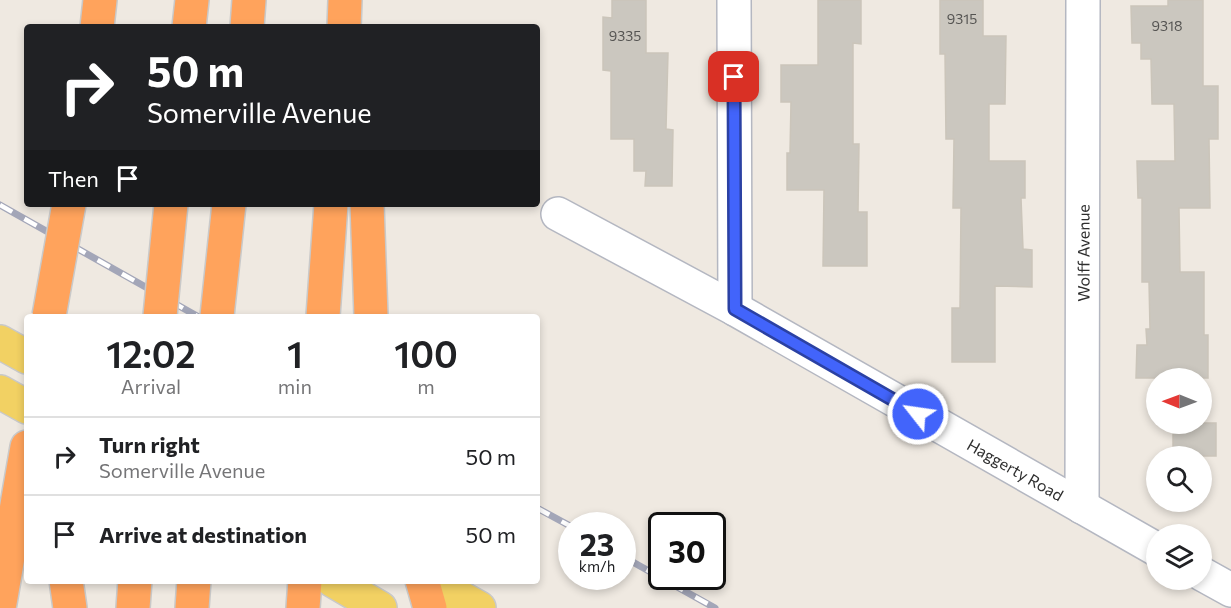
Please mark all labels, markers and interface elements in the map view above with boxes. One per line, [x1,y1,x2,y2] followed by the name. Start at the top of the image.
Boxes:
[947,10,977,27] house number: 9315
[1152,17,1182,34] house number: 9318
[609,27,641,44] house number: 9335
[147,44,244,96] text: 50 m
[48,48,126,126] icon: right
[708,51,759,102] pin
[717,60,750,93] icon: arrive
[147,96,371,129] text: Somerville Avenue
[111,162,144,195] icon: arrive
[48,165,99,192] text: Then
[1073,204,1092,302] street label: Wolff Avenue
[106,331,196,375] text: 12:02
[287,331,303,375] text: 1
[394,331,458,375] text: 100
[1146,368,1212,434] north arrow
[1146,368,1212,590] map controls
[121,374,181,398] text: Arrival
[278,374,312,398] text: min
[417,374,435,398] text: m
[886,382,950,446] position arrow
[99,431,200,458] text: Turn right
[964,434,1067,504] street label: Haggerty Road
[48,440,81,473] icon: right
[466,443,516,470] text: 50 m
[1146,446,1212,512] button: search
[99,458,265,482] text: Somerville Avenue
[648,512,726,590] speed limit sign: 30
[48,518,81,551] icon: arrive
[99,521,307,548] text: Arrive at destination
[466,521,516,548] text: 50 m
[1146,524,1212,590] button: layers
[580,525,614,562] text: 23
[579,557,615,575] text: km/h

